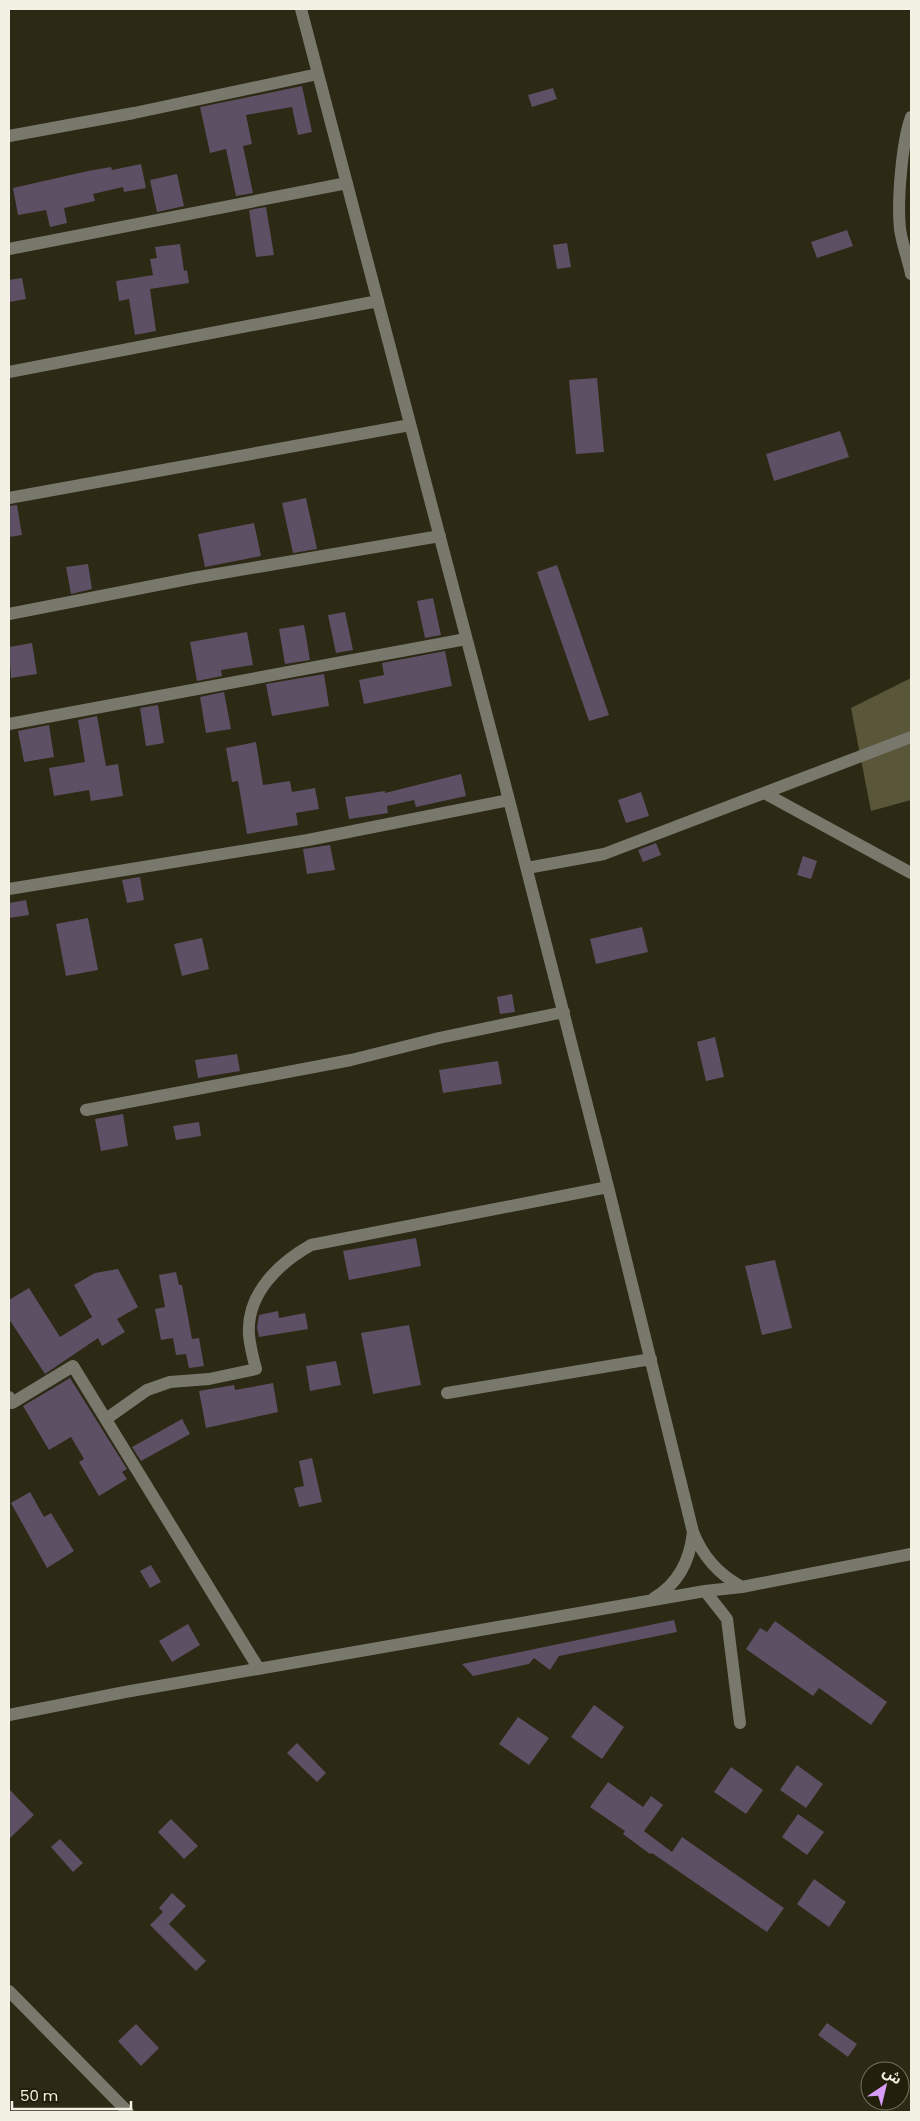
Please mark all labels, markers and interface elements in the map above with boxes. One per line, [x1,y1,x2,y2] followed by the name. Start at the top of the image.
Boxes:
[860,2061,910,2111] north arrow
[879,2062,906,2089] text: ش
[12,2078,131,2110] scale bar
[20,2085,58,2106] text: 50 m

